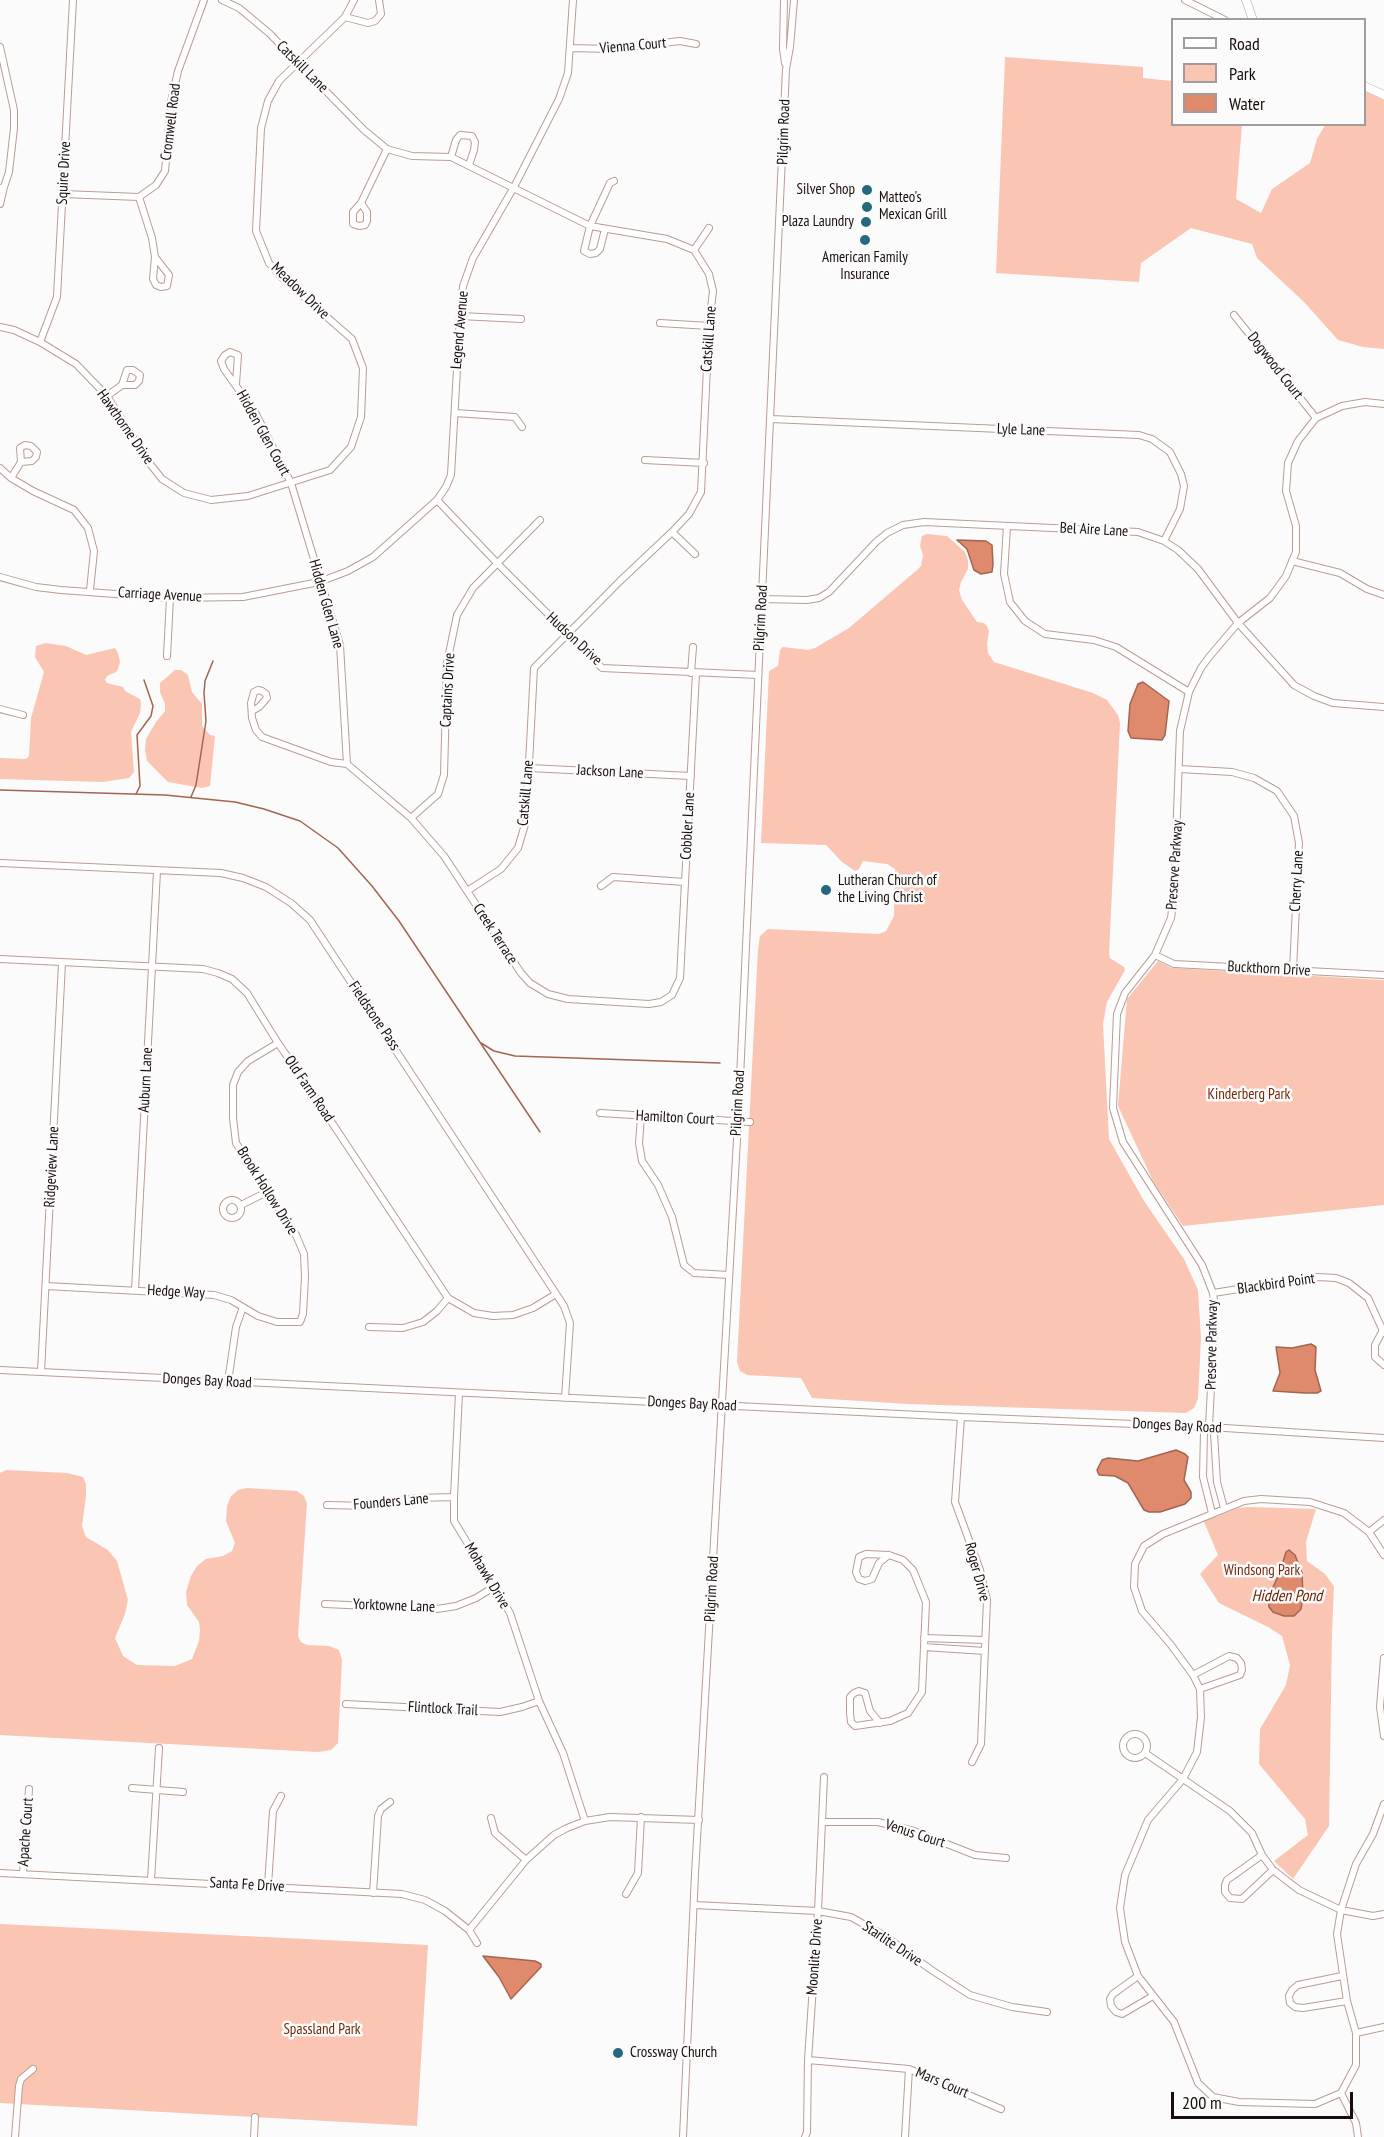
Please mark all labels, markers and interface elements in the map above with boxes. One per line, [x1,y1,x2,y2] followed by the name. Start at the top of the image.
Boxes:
[1171,18,1366,126] legend
[1229,32,1260,55] text: Road
[599,34,667,58] street label: Vienna Court
[272,37,332,97] street label: Catskill Lane
[1229,62,1256,85] text: Park
[157,82,185,162] street label: Cromwell Road
[1229,92,1265,115] text: Water
[774,99,794,165] street label: Pilgrim Road
[53,141,75,205] street label: Squire Drive
[797,181,855,199] place label: Silver Shop
[860,183,874,197] marker: Silver Shop
[879,189,947,224] place label: Matteo's Mexican Grill
[860,200,874,214] marker: Matteo's Mexican Grill
[782,213,854,231] place label: Plaza Laundry
[859,215,873,229] marker: Plaza Laundry
[858,233,872,247] marker: American Family Insurance
[822,249,908,284] place label: American Family Insurance
[267,259,333,323] street label: Meadow Drive
[448,290,472,370] street label: Legend Avenue
[698,305,720,373] street label: Catskill Lane
[1243,329,1307,403] street label: Dogwood Court
[93,386,157,468] street label: Hawthorne Drive
[232,387,294,479] street label: Hidden Glen Court
[997,420,1045,440] street label: Lyle Lane
[1059,519,1129,541] street label: Bel Aire Lane
[305,557,347,651] street label: Hidden Glen Lane
[118,584,202,606] street label: Carriage Avenue
[750,585,772,651] street label: Pilgrim Road
[542,609,606,669] street label: Hudson Drive
[437,652,459,728] street label: Captains Drive
[514,759,538,827] street label: Catskill Lane
[576,761,644,783] street label: Jackson Lane
[677,792,699,860] street label: Cobbler Lane
[1163,819,1187,911] street label: Preserve Parkway
[1286,850,1308,912] street label: Cherry Lane
[838,872,937,907] place label: Lutheran Church of the Living Christ
[819,883,833,897] marker: Lutheran Church of the Living Christ
[469,900,521,968] street label: Creek Terrace
[1227,958,1311,980] street label: Buckthorn Drive
[344,978,404,1054] street label: Fieldstone Pass
[135,1047,157,1113] street label: Auburn Lane
[280,1052,338,1126] street label: Old Farm Road
[727,1070,749,1136] street label: Pilgrim Road
[1208,1086,1290,1104] park label: Kinderberg Park
[635,1107,715,1129] street label: Hamilton Court
[41,1126,63,1208] street label: Ridgeview Lane
[233,1144,301,1238] street label: Brook Hollow Drive
[1236,1270,1316,1298] street label: Blackbird Point
[147,1281,205,1303] street label: Hedge Way
[1202,1300,1222,1390] street label: Preserve Parkway
[162,1370,252,1392] street label: Donges Bay Road
[647,1393,737,1415] street label: Donges Bay Road
[1132,1415,1222,1437] street label: Donges Bay Road
[353,1490,429,1514] street label: Founders Lane
[460,1540,514,1612] street label: Mohawk Drive
[961,1541,993,1603] street label: Roger Drive
[701,1556,723,1622] street label: Pilgrim Road
[1224,1562,1300,1580] park label: Windsong Park
[1252,1586,1322,1606] water label: Hidden Pond
[353,1596,435,1616] street label: Yorktowne Lane
[407,1698,479,1720] street label: Flintlock Trail
[15,1797,37,1867] street label: Apache Court
[883,1816,947,1852] street label: Venus Court
[209,1874,285,1896] street label: Santa Fe Drive
[803,1918,827,1996] street label: Moonlite Drive
[859,1918,925,1970] street label: Starlite Drive
[283,2021,361,2039] park label: Spassland Park
[630,2044,717,2062] place label: Crossway Church
[611,2046,625,2060] marker: Crossway Church
[913,2064,971,2102] street label: Mars Court
[1174,2080,1356,2118] scale bar
[1182,2091,1222,2114] text: 200 m

